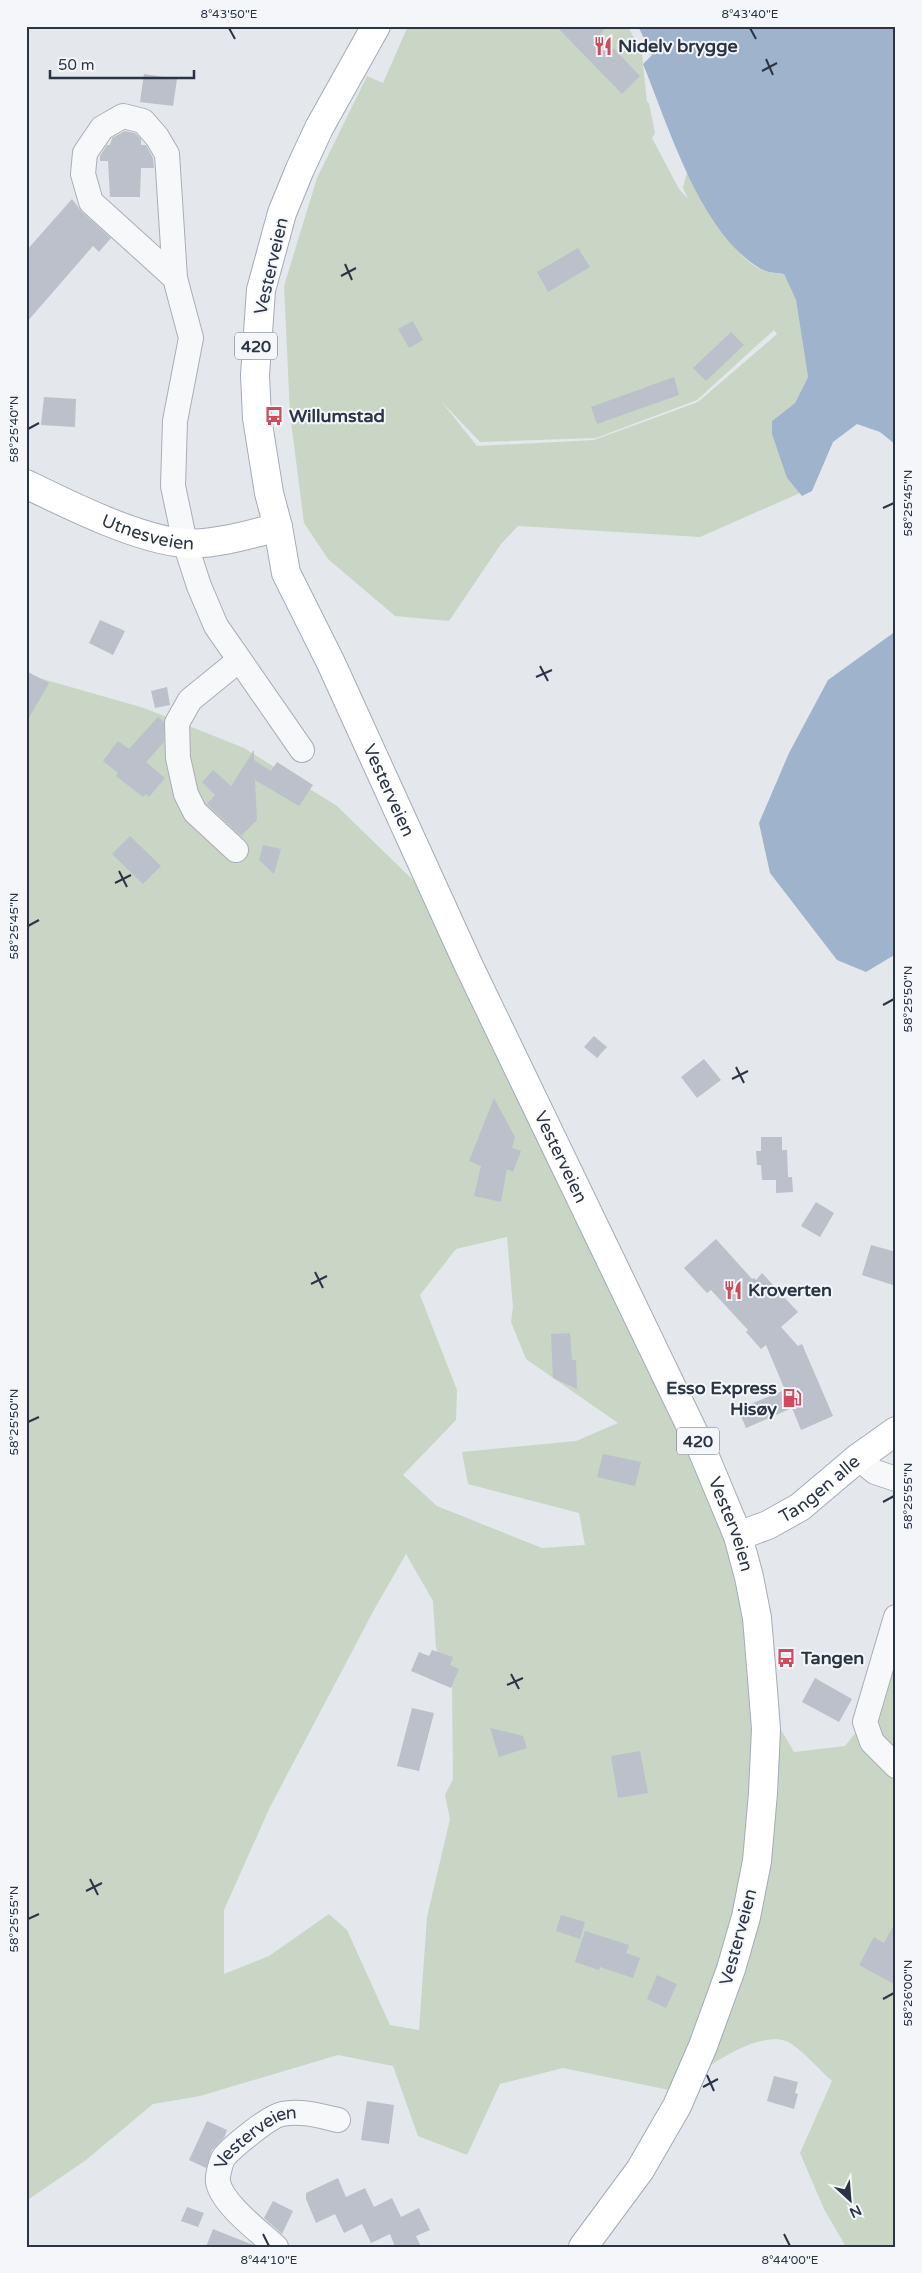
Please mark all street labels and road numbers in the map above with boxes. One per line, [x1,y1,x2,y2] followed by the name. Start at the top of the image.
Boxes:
[249,215,293,317] street label: Vesterveien
[235,332,277,360] road number: 420
[98,509,195,555] street label: Utnesveien
[358,741,420,840] street label: Vesterveien
[529,1107,592,1207] street label: Vesterveien
[677,1428,719,1454] road number: 420
[775,1450,864,1527] street label: Tangen alle
[704,1473,758,1574] street label: Vesterveien
[715,1886,761,1988] street label: Vesterveien
[209,2101,297,2172] street label: Vesterveien

